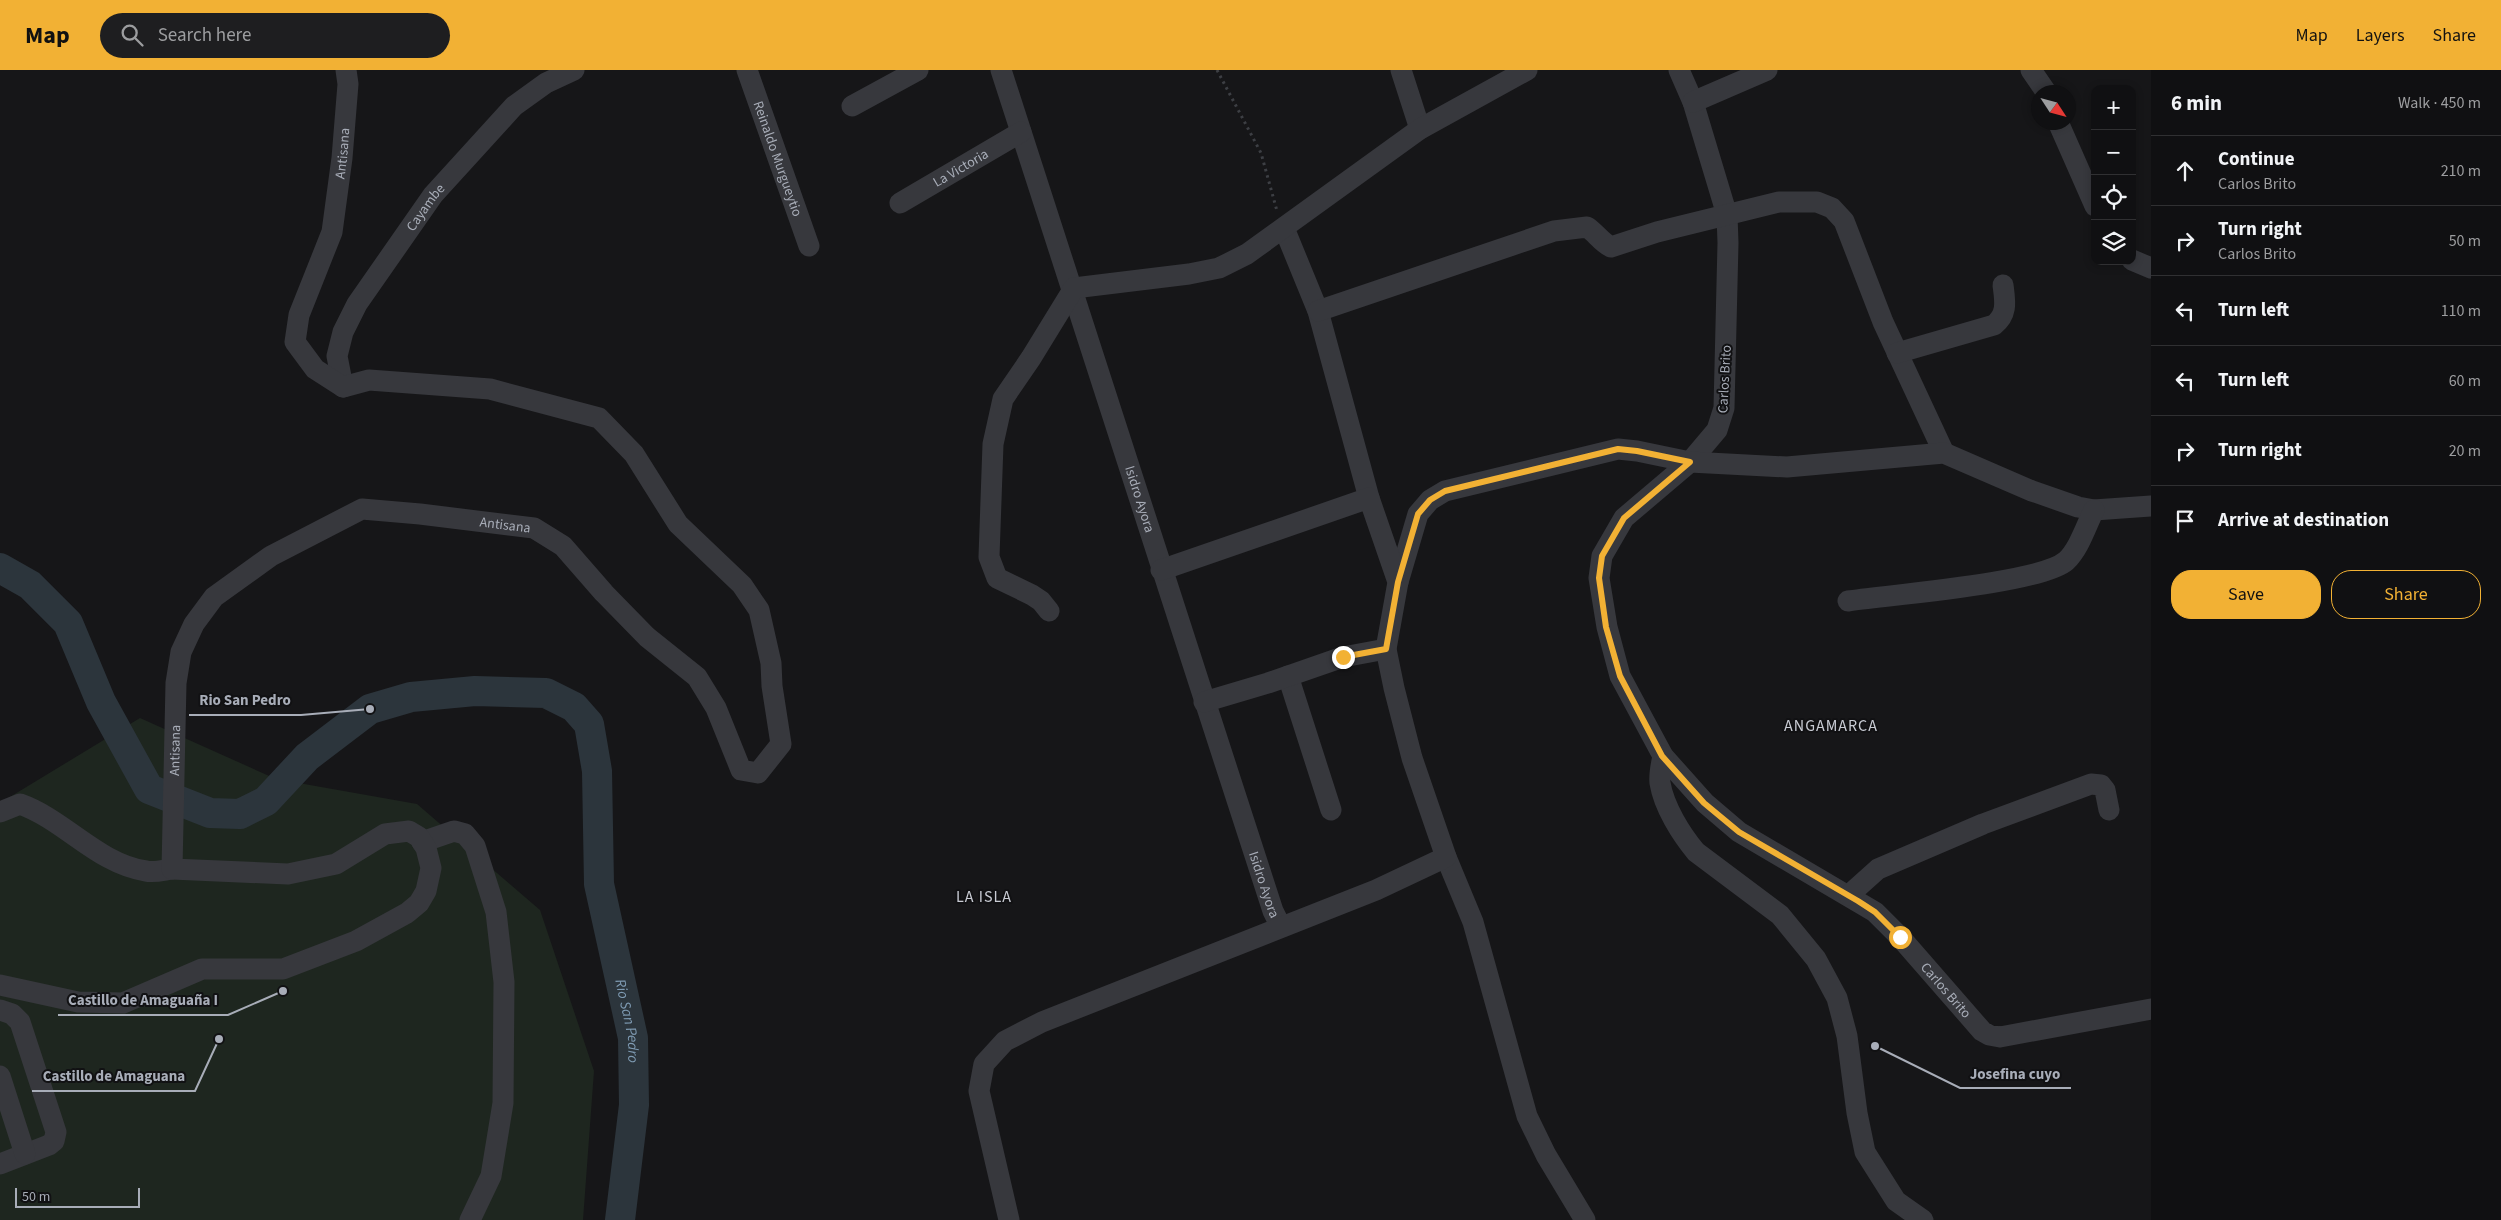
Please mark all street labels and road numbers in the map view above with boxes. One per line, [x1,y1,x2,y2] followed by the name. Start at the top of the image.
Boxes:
[748,98,807,220] street label: Reinaldo Murgueytio
[330,127,355,180] street label: Antisana
[929,144,992,193] street label: La Victoria
[402,179,450,236] street label: Cayambe
[1713,344,1737,414] street label: Carlos Brito
[1119,463,1159,535] street label: Isidro Ayora
[479,512,532,539] street label: Antisana
[165,725,186,776] street label: Antisana
[1243,849,1284,922] street label: Isidro Ayora
[1915,958,1976,1023] street label: Carlos Brito

